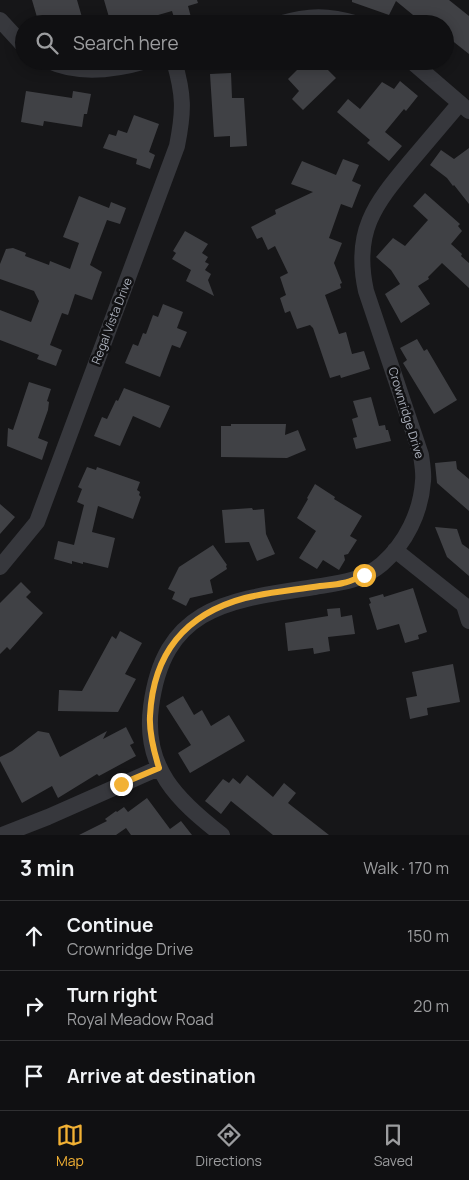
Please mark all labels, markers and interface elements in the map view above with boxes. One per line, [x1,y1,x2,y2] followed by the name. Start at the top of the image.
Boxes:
[15,15,454,70] search box
[33,29,61,57] icon: search
[73,30,179,56] text: Search here
[87,275,136,367] street label: Regal Vista Drive
[384,365,428,461] street label: Crownridge Drive
[353,564,376,587] route start
[110,773,133,796] route end
[20,854,74,882] text: 3 min
[363,857,449,879] text: Walk · 170 m
[67,912,153,938] text: Continue
[20,922,48,950] icon: ahead
[407,925,449,947] text: 150 m
[67,938,193,960] text: Crownridge Drive
[67,982,157,1008] text: Turn right
[20,992,48,1020] icon: right
[413,995,449,1017] text: 20 m
[67,1008,214,1030] text: Royal Meadow Road
[20,1062,48,1090] icon: arrive
[67,1063,256,1089] text: Arrive at destination
[56,1121,84,1170] tab: Map
[196,1121,262,1170] tab: Directions
[374,1121,413,1170] tab: Saved

